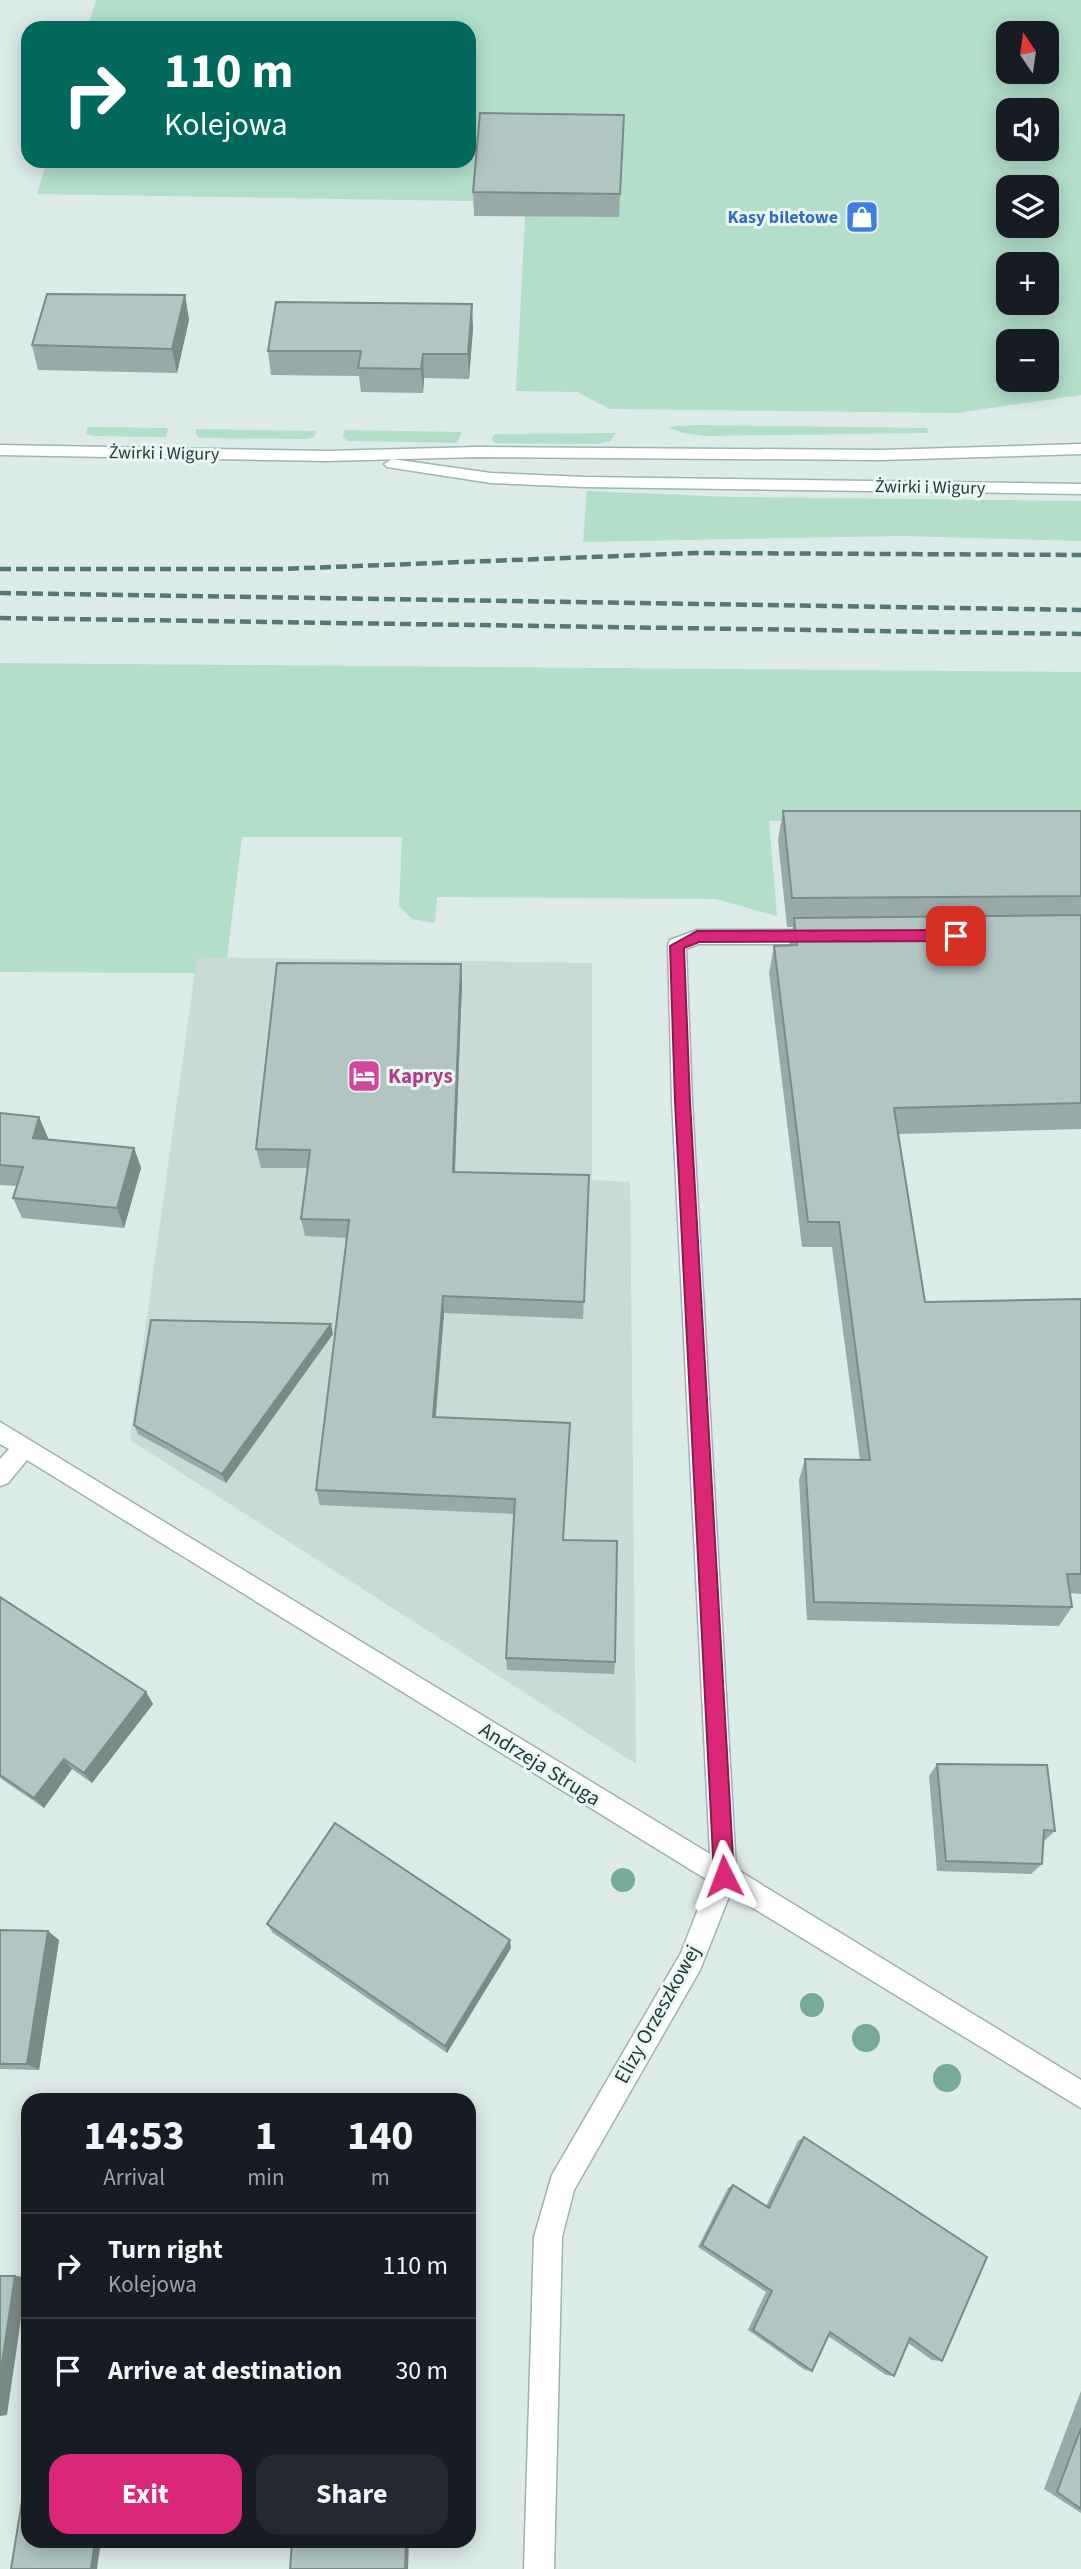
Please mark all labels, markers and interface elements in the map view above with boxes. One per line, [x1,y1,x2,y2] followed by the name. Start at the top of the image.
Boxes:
[996,21,1059,84] north arrow
[996,21,1059,392] map controls
[164,37,293,107] text: 110 m
[49,49,140,140] icon: right
[996,98,1059,161] button: sound
[164,102,288,148] text: Kolejowa
[996,175,1059,238] button: layers
[843,198,881,236] shop icon: Kasy biletowe
[727,205,838,230] place label: Kasy biletowe
[996,252,1059,315] button: +
[996,329,1059,392] button: −
[109,440,220,467] street label: Żwirki i Wigury
[875,474,986,501] street label: Żwirki i Wigury
[926,906,986,966] pin
[937,917,975,955] icon: arrive
[345,1057,383,1095] hotel icon: Kaprys
[388,1061,453,1091] place label: Kaprys
[473,1715,607,1813] street label: Andrzeja Struga
[687,1839,761,1913] position arrow
[606,1939,708,2089] street label: Elizy Orzeszkowej
[83,2106,185,2166] text: 14:53
[255,2106,277,2166] text: 1
[347,2106,414,2166] text: 140
[103,2161,165,2194] text: Arrival
[247,2161,285,2194] text: min
[371,2161,390,2194] text: m
[108,2231,223,2268] text: Turn right
[49,2247,87,2285] icon: right
[382,2247,448,2284] text: 110 m
[108,2268,197,2301] text: Kolejowa
[49,2352,87,2390] icon: arrive
[108,2352,342,2389] text: Arrive at destination
[395,2352,448,2389] text: 30 m
[49,2454,242,2534] button: Exit
[256,2454,448,2534] button: Share

